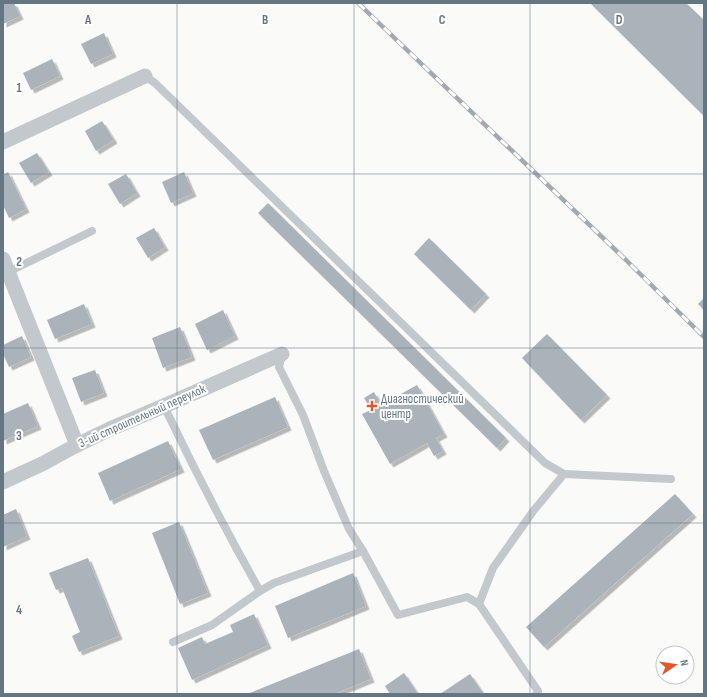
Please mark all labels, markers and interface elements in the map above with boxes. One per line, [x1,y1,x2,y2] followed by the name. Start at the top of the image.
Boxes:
[84,12,92,28] text: A
[262,12,268,28] text: B
[439,12,446,28] text: C
[616,12,623,28] text: D
[16,80,22,96] text: 1
[16,254,22,270] text: 2
[76,381,208,451] street label: 3-ий строительный переулок
[381,391,464,422] place label: Диагностический центр
[366,400,378,412] marker: Диагностический центр
[16,428,22,444] text: 3
[16,602,22,618] text: 4
[655,645,695,685] north arrow
[677,659,691,667] text: N

